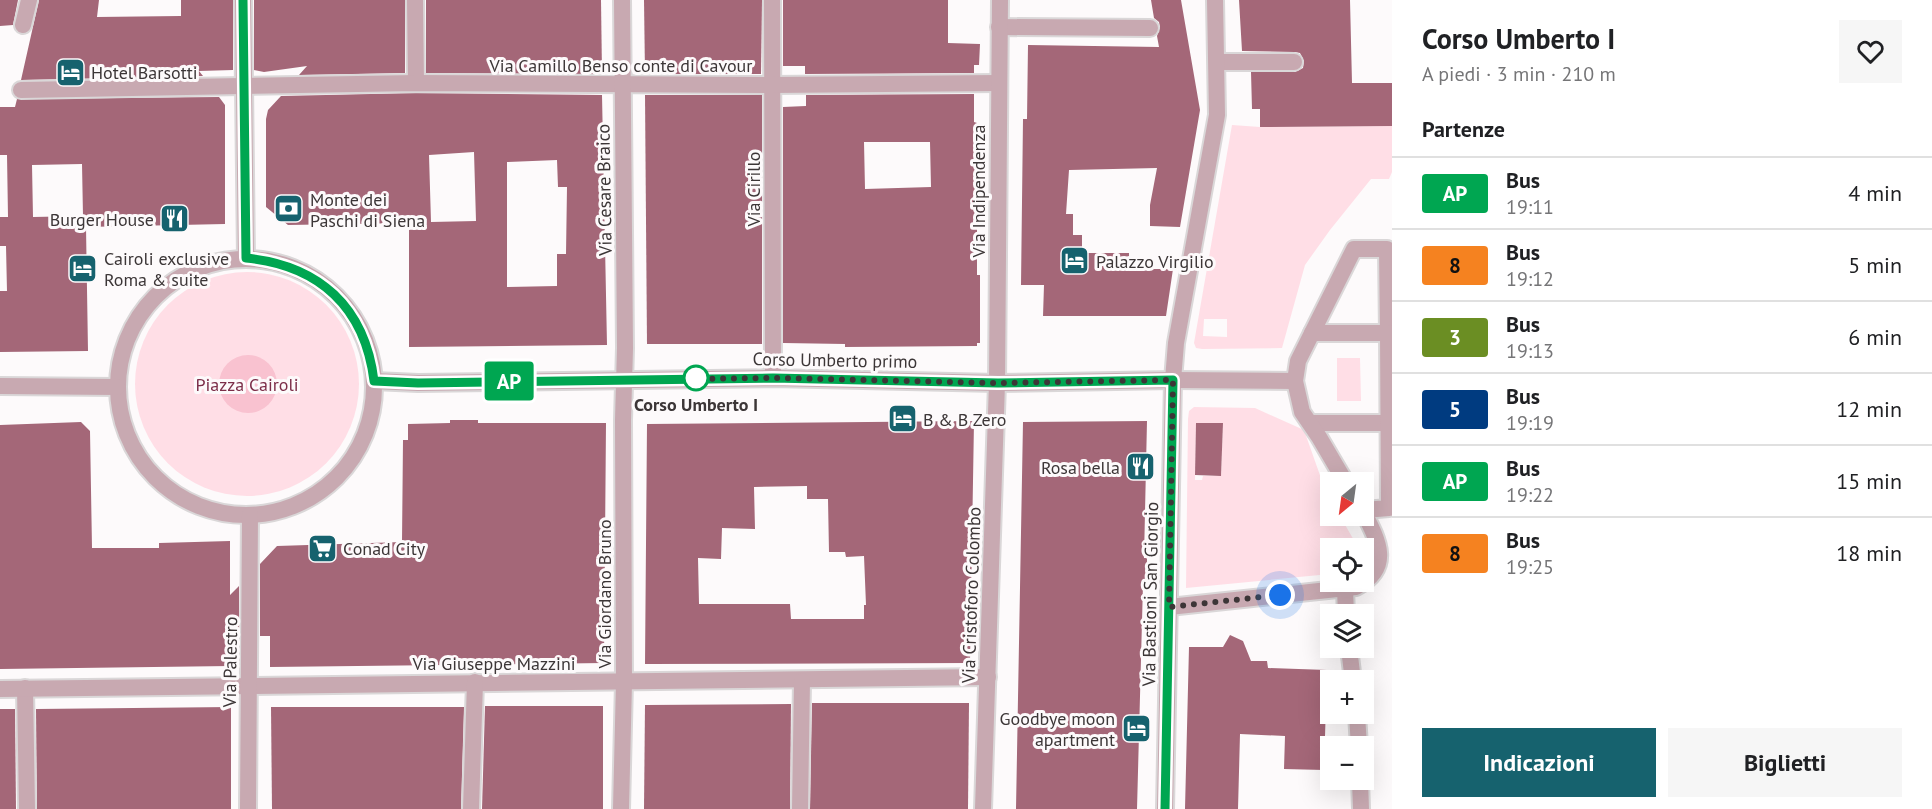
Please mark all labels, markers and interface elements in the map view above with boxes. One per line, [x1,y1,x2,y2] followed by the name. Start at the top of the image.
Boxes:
[1422,20,1615,57] text: Corso Umberto I
[1839,20,1902,83] button: heart
[489,54,752,77] street label: Via Camillo Benso conte di Cavour
[54,56,86,88] hotel icon: Hotel Barsotti
[91,61,198,84] place label: Hotel Barsotti
[1422,61,1616,87] text: A piedi · 3 min · 210 m
[1422,115,1505,143] text: Partenze
[591,124,617,257] street label: Via Cesare Braico
[967,125,990,258] street label: Via Indipendenza
[742,152,765,228] street label: Via Cirillo
[1506,166,1540,194] text: Bus
[1848,179,1902,207] text: 4 min
[1443,180,1467,207] text: AP
[310,188,425,232] place label: Monte dei Paschi di Siena
[273,193,305,225] bank icon: Monte dei Paschi di Siena
[1506,194,1554,220] text: 19:11
[159,203,191,235] restaurant icon: Burger House
[50,208,154,231] place label: Burger House
[1506,238,1540,266] text: Bus
[1059,245,1091,277] hotel icon: Palazzo Virgilio
[104,247,229,291] place label: Cairoli exclusive Roma & suite
[1096,250,1214,273] place label: Palazzo Virgilio
[1848,251,1902,279] text: 5 min
[67,252,99,284] hotel icon: Cairoli exclusive Roma & suite
[1449,252,1461,279] text: 8
[1506,266,1554,292] text: 19:12
[1506,310,1540,338] text: Bus
[1848,323,1902,351] text: 6 min
[1449,324,1461,351] text: 3
[1506,338,1554,364] text: 19:13
[752,347,918,373] street label: Corso Umberto primo
[482,362,536,400] line badge: AP
[683,365,709,391] marker: Corso Umberto I
[497,368,521,395] text: AP
[195,373,299,396] park label: Piazza Cairoli
[1506,382,1540,410] text: Bus
[634,393,758,416] place label: Corso Umberto I
[1836,395,1902,423] text: 12 min
[1449,396,1461,423] text: 5
[886,403,918,435] hotel icon: B & B Zero
[923,408,1007,431] place label: B & B Zero
[1506,410,1554,436] text: 19:19
[1125,451,1157,483] restaurant icon: Rosa bella
[1506,454,1540,482] text: Bus
[1041,456,1120,479] place label: Rosa bella
[1836,467,1902,495] text: 15 min
[1443,468,1467,495] text: AP
[1320,472,1374,526] north arrow
[1320,472,1374,790] map controls
[1506,482,1554,508] text: 19:22
[1137,501,1163,688] street label: Via Bastioni San Giorgio
[956,506,986,685] street label: Via Cristoforo Colombo
[593,519,616,670] street label: Via Giordano Bruno
[1506,526,1540,554] text: Bus
[306,532,338,564] supermarket icon: Conad City
[343,537,426,560] place label: Conad City
[1320,538,1374,592] button: locate
[1836,539,1902,567] text: 18 min
[1449,540,1461,567] text: 8
[1506,554,1554,580] text: 19:25
[1265,580,1295,610] your location
[1320,604,1374,658] button: layers
[218,616,242,709] street label: Via Palestro
[411,652,576,675] street label: Via Giuseppe Mazzini
[1320,670,1374,724] button: +
[1000,707,1115,751] place label: Goodbye moon apartment
[1120,712,1152,744] hotel icon: Goodbye moon apartment
[1422,728,1656,797] button: Indicazioni
[1668,728,1902,797] button: Biglietti
[1320,736,1374,790] button: −

